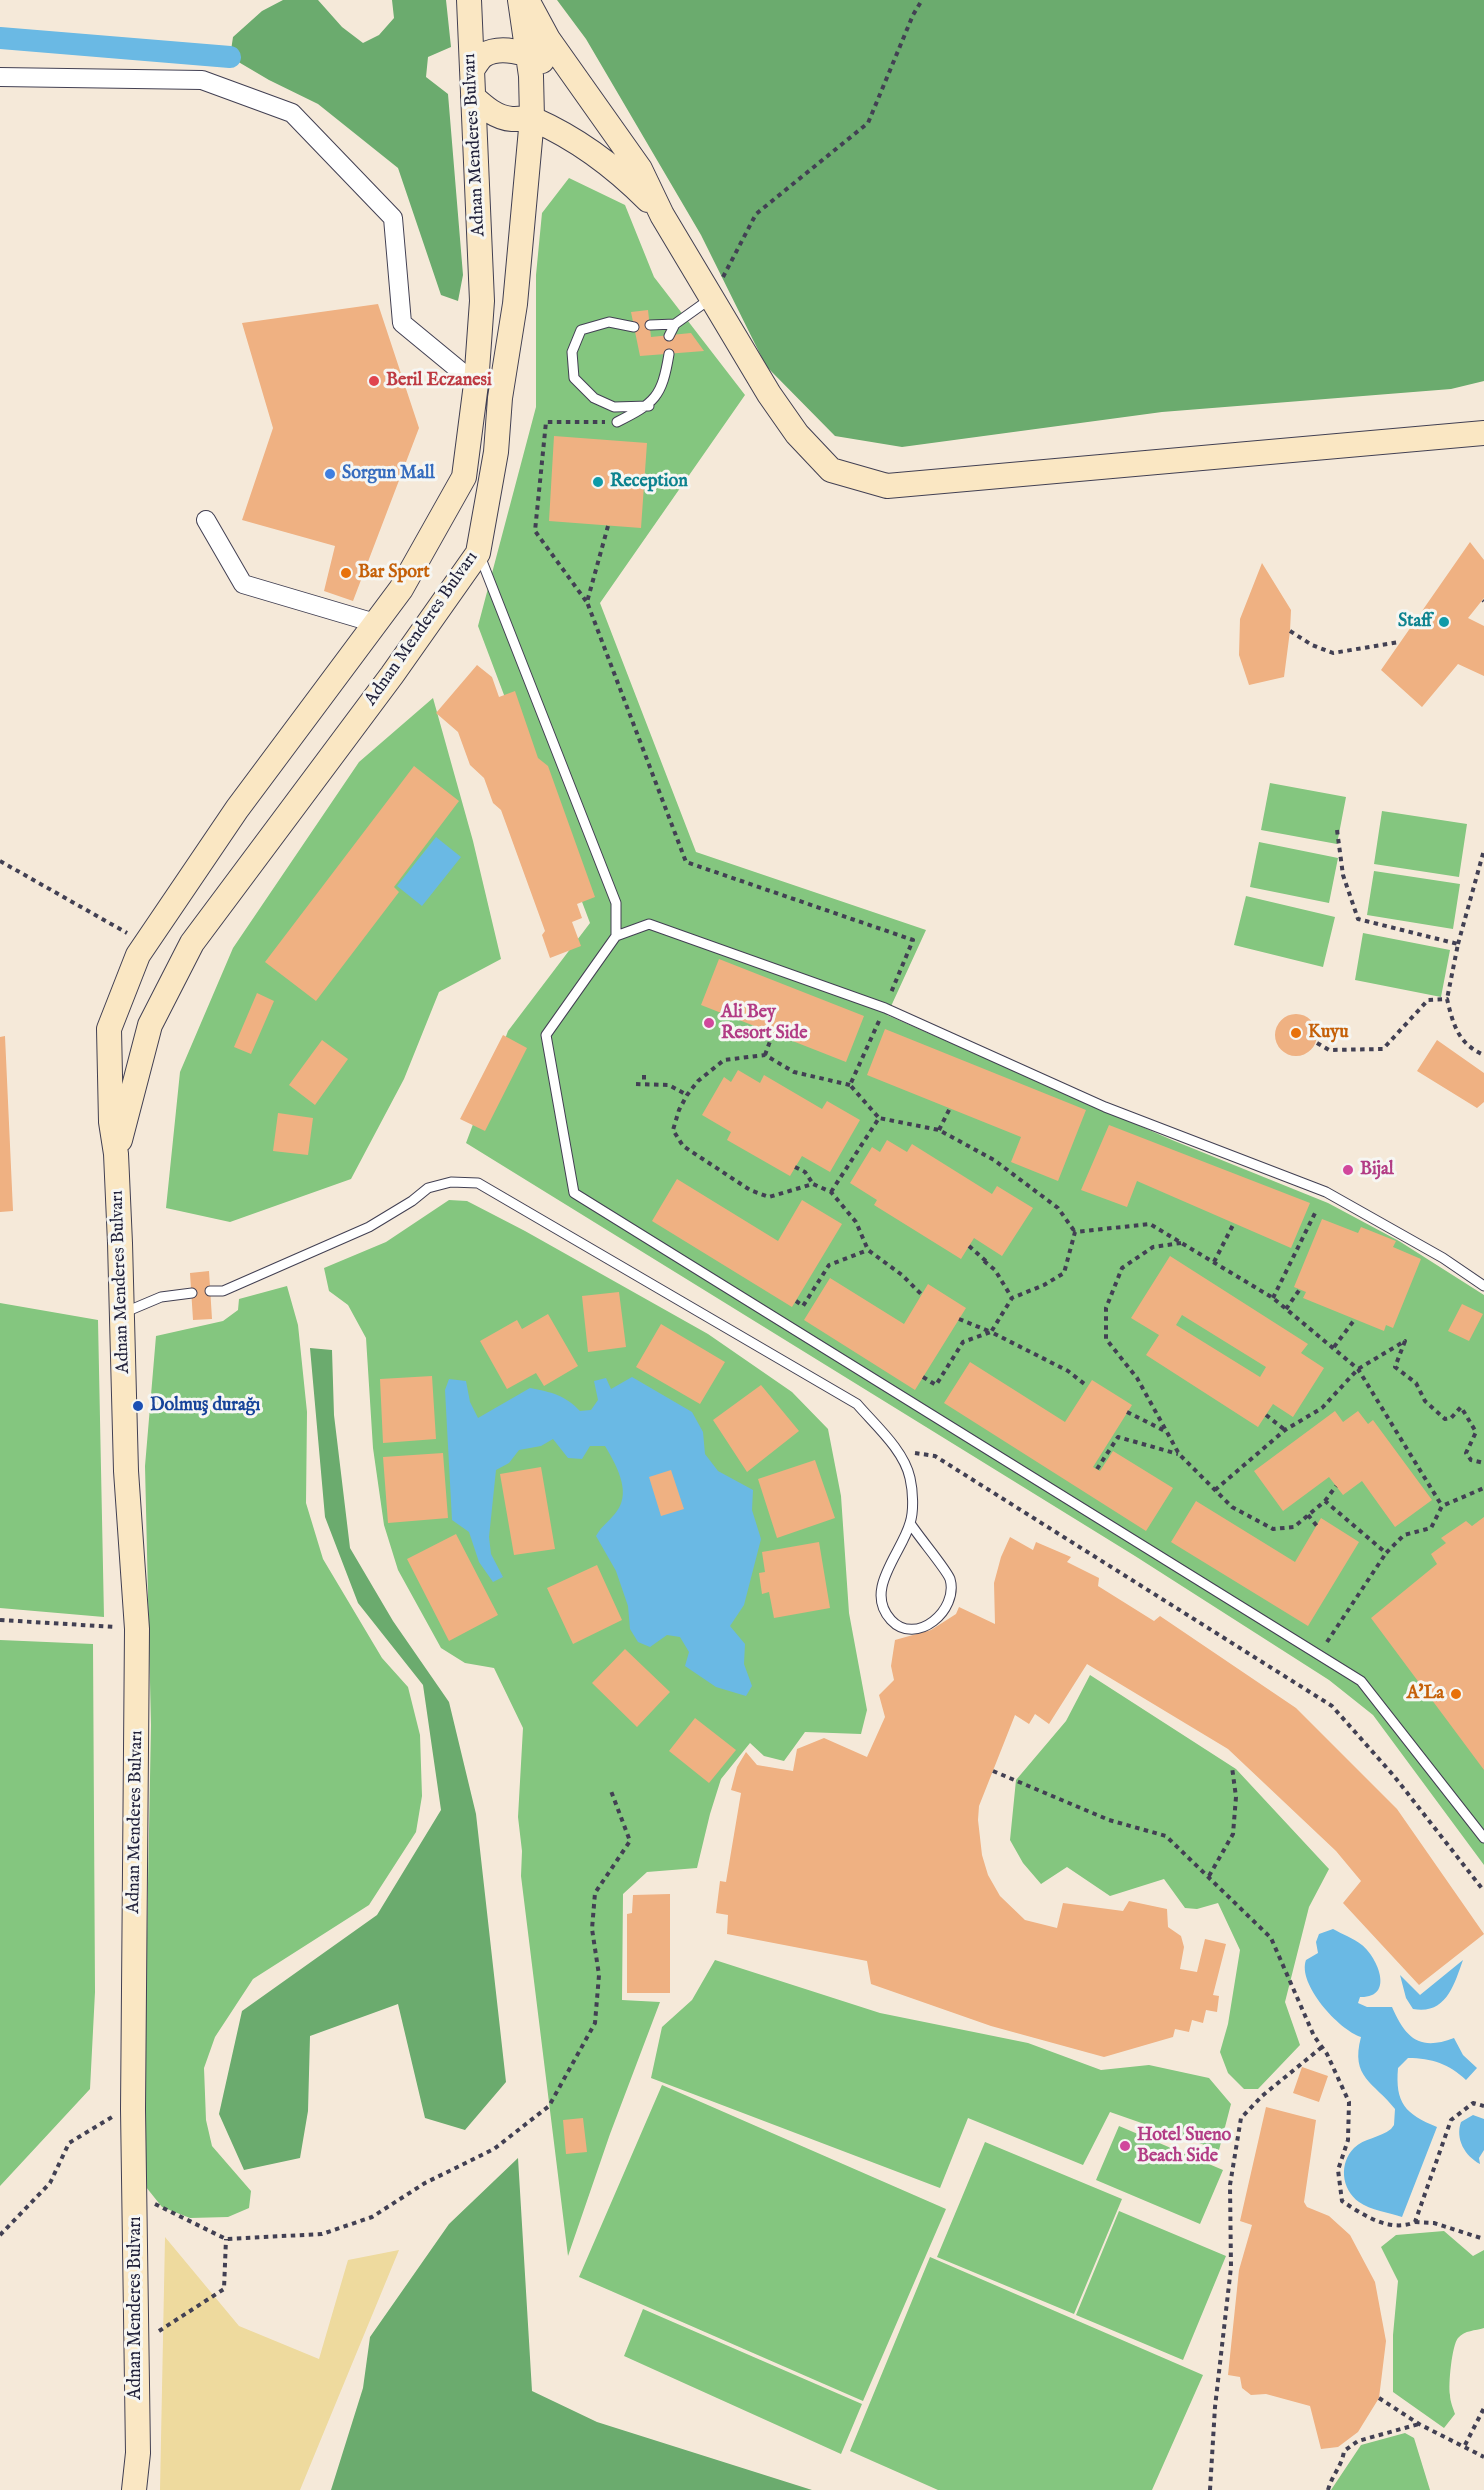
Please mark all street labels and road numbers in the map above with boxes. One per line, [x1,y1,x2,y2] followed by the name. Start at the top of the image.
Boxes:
[459,53,491,237] street label: Adnan Menderes Bulvarı
[361,548,483,710] street label: Adnan Menderes Bulvarı
[107,1190,135,1374] street label: Adnan Menderes Bulvarı
[124,1730,148,1914] street label: Adnan Menderes Bulvarı
[125,2216,147,2400] street label: Adnan Menderes Bulvarı

